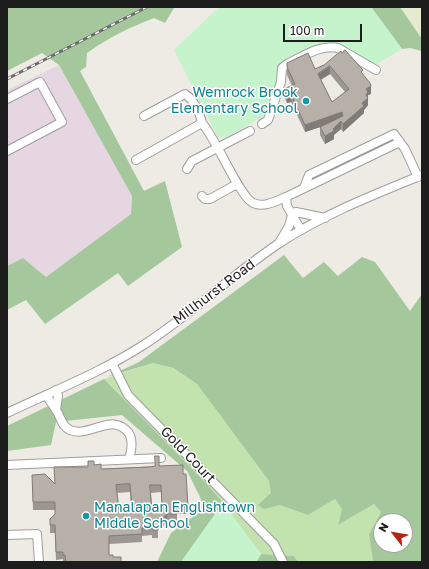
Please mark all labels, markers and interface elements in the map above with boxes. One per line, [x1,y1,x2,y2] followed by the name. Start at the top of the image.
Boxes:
[285,16,364,42] scale bar
[290,23,324,38] text: 100 m
[171,85,298,118] place label: Wemrock Brook Elementary School
[301,96,311,106] marker: Wemrock Brook Elementary School
[170,256,258,328] street label: Millhurst Road
[157,423,219,487] street label: Gold Court
[94,500,255,532] place label: Manalapan Englishtown Middle School
[81,511,91,521] marker: Manalapan Englishtown Middle School
[373,513,413,553] north arrow
[375,520,391,534] text: N

